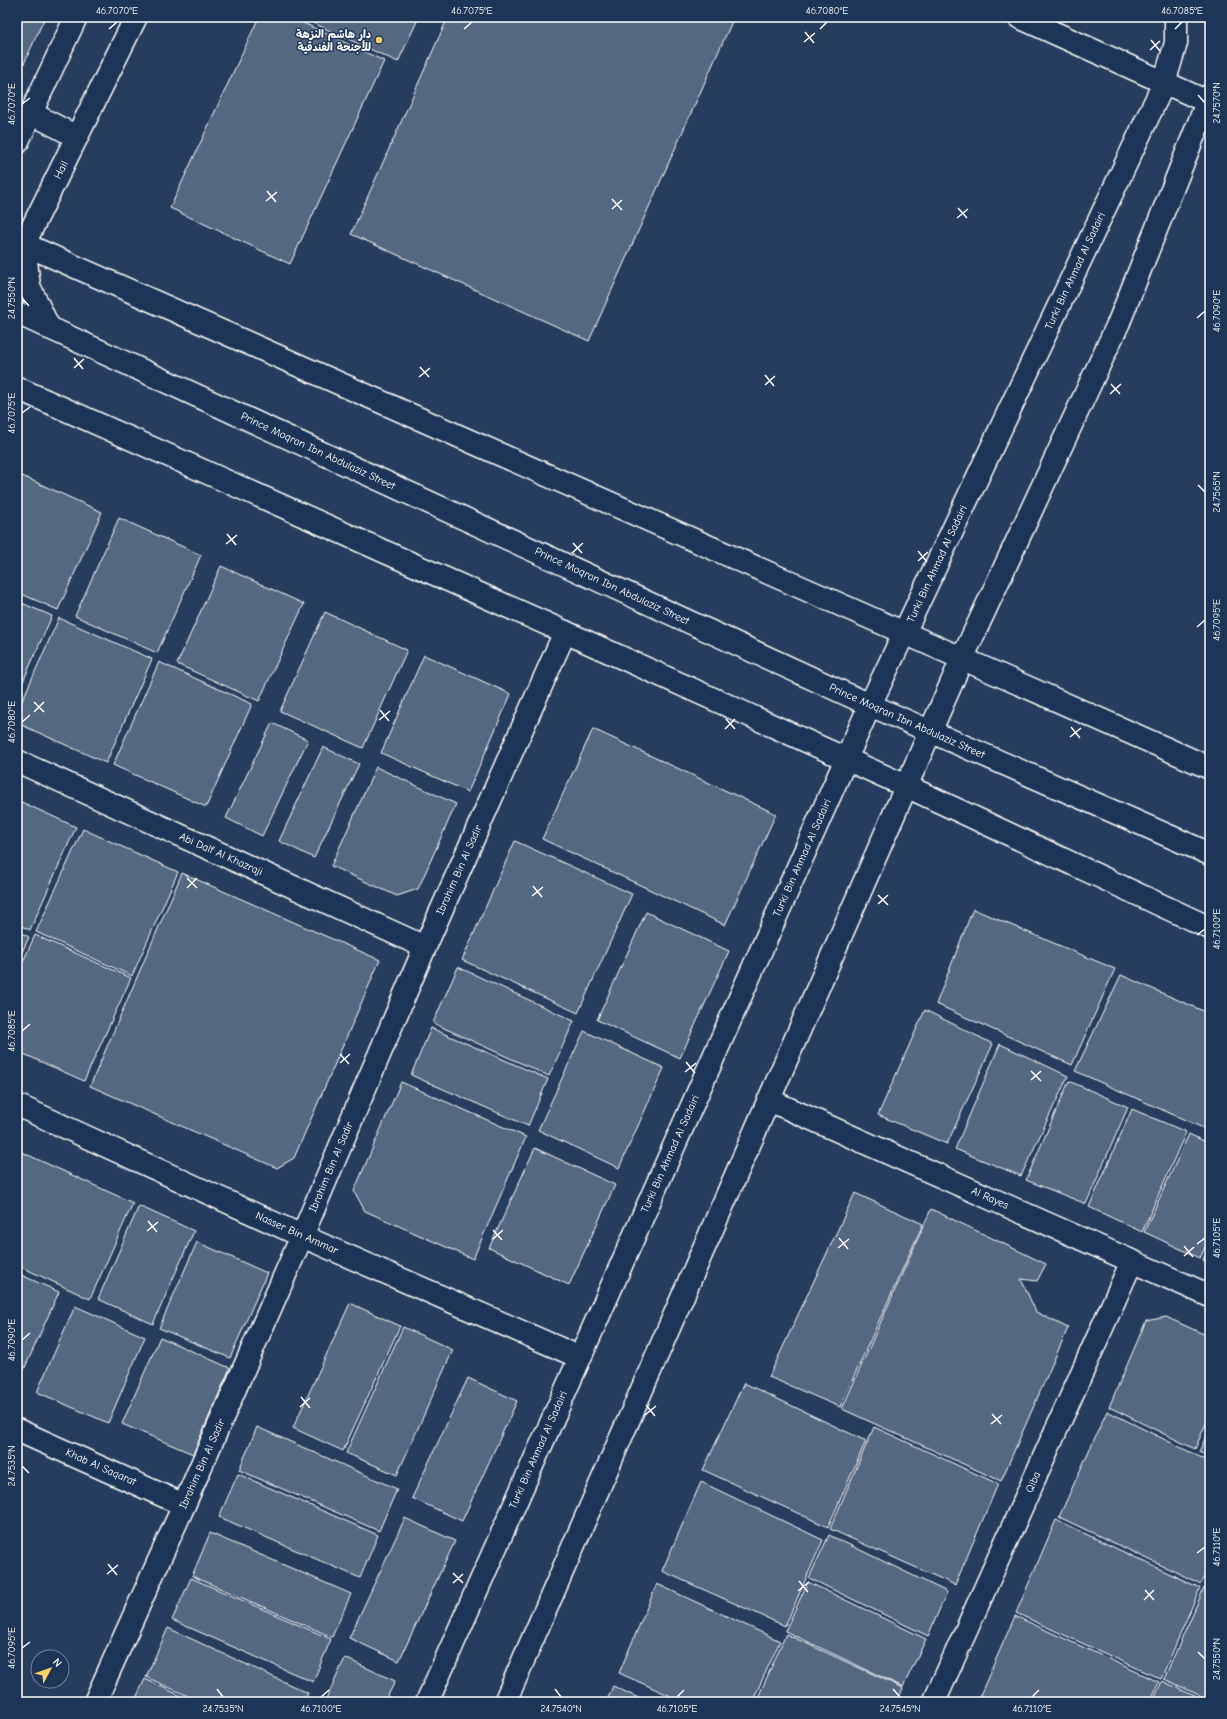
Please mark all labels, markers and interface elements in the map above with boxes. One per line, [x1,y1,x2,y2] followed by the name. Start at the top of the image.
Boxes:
[96,5,138,17] text: 46.7070°E
[451,5,493,17] text: 46.7075°E
[806,5,848,17] text: 46.7080°E
[1161,5,1203,17] text: 46.7085°E
[296,28,371,54] place label: دار هاشم النزهة للأجنحة الفندقية
[374,35,384,45] marker: دار هاشم النزهة للأجنحة الفندقية
[1211,82,1223,124] text: 24.7570°N
[6,83,18,125] text: 46.7070°E
[51,159,71,181] street label: Hail
[1042,210,1108,332] street label: Turki Bin Ahmad Al Sadairi
[6,277,18,319] text: 24.7550°N
[1211,290,1223,332] text: 46.7090°E
[6,392,18,434] text: 46.7075°E
[239,409,398,493] street label: Prince Moqran Ibn Abdulaziz Street
[1211,471,1223,513] text: 24.7565°N
[904,503,970,625] street label: Turki Bin Ahmad Al Sadairi
[533,544,692,628] street label: Prince Moqran Ibn Abdulaziz Street
[1211,599,1223,641] text: 46.7095°E
[827,681,988,762] street label: Prince Moqran Ibn Abdulaziz Street
[6,701,18,743] text: 46.7080°E
[770,797,834,919] street label: Turki Bin Ahmad Al Sadairi
[433,822,485,917] street label: Ibrahim Bin Al Sadir
[177,830,265,878] street label: Abi Dalf Al Khazraji
[1211,908,1223,950] text: 46.7100°E
[6,1010,18,1052] text: 46.7085°E
[638,1093,702,1215] street label: Turki Bin Ahmad Al Sadairi
[306,1119,356,1214] street label: Ibrahim Bin Al Sadir
[969,1184,1011,1212] street label: Al Rayes
[254,1209,341,1257] street label: Nasser Bin Ammar
[1211,1218,1223,1258] text: 46.7105°E
[6,1319,18,1361] text: 46.7090°E
[506,1389,570,1511] street label: Turki Bin Ahmad Al Sadairi
[176,1416,228,1511] street label: Ibrahim Bin Al Sadir
[6,1445,18,1487] text: 24.7535°N
[64,1446,139,1489] street label: Khab Al Saqarat
[1023,1469,1043,1495] street label: Qiba
[1211,1527,1223,1567] text: 46.7110°E
[6,1627,18,1669] text: 46.7095°E
[1211,1638,1223,1680] text: 24.7550°N
[30,1649,70,1689] north arrow
[50,1656,64,1670] text: N
[202,1703,244,1715] text: 24.7535°N
[300,1703,342,1715] text: 46.7100°E
[540,1703,582,1715] text: 24.7540°N
[657,1703,697,1715] text: 46.7105°E
[879,1703,921,1715] text: 24.7545°N
[1012,1703,1052,1715] text: 46.7110°E

